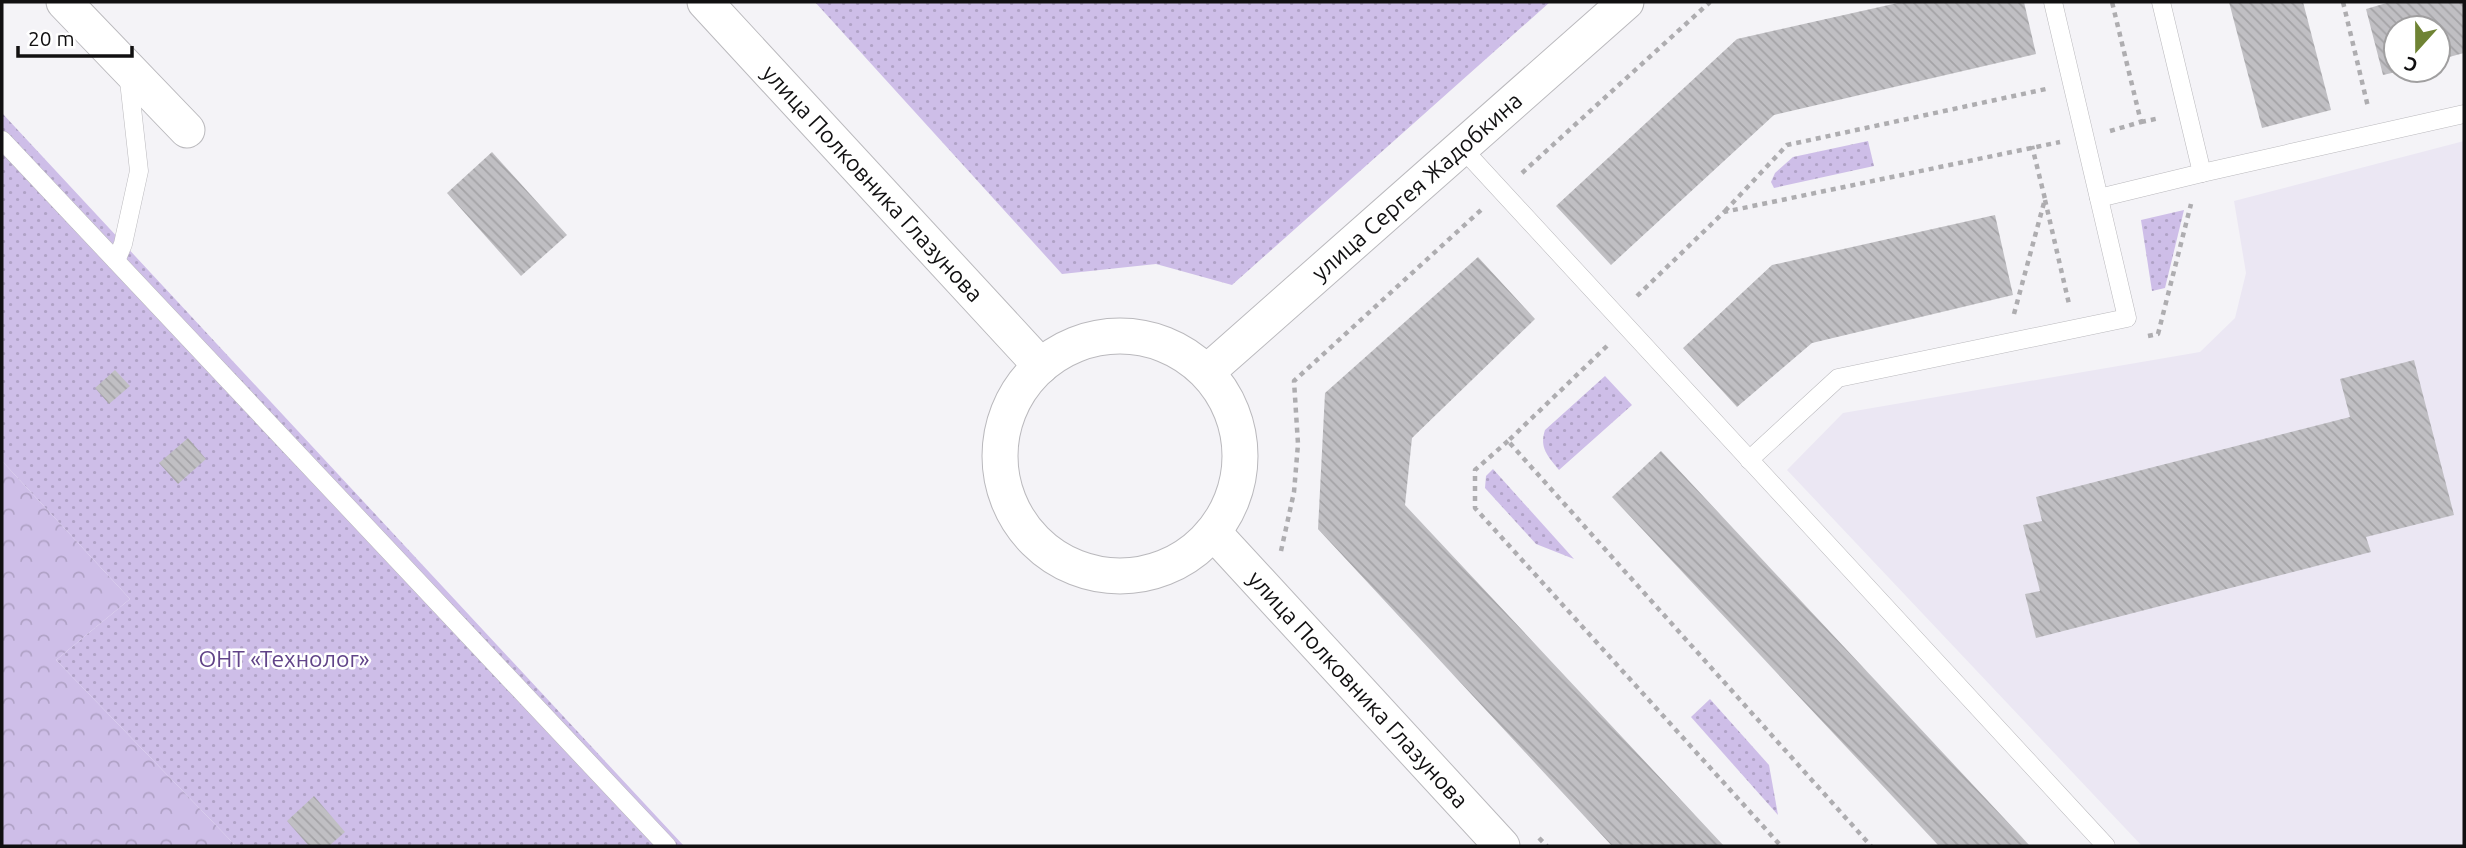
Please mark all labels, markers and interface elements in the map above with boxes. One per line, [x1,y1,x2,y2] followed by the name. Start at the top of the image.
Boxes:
[18,14,131,58] scale bar
[2382,14,2452,84] north arrow
[28,26,75,50] text: 20 m
[2401,52,2421,77] text: С
[758,60,988,307] street label: улица Полковника Глазунова
[1307,87,1526,285] street label: улица Сергея Жадобкина
[1243,566,1473,813] street label: улица Полковника Глазунова
[198,646,370,671] park label: ОНТ «Технолог»

